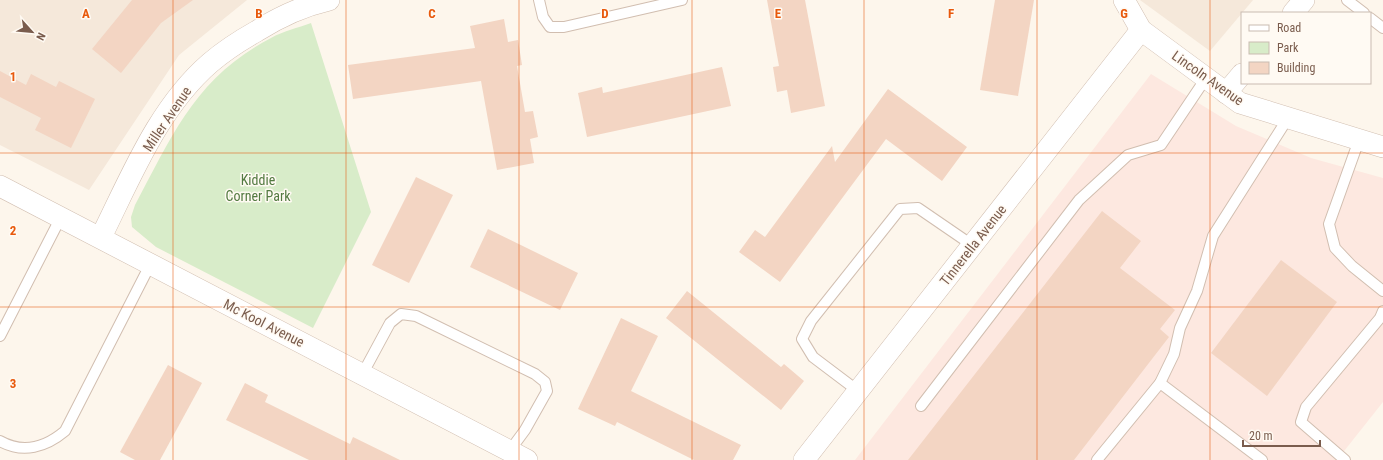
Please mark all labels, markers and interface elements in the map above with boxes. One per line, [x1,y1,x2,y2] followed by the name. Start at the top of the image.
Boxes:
[82,6,90,21] text: A
[255,6,263,21] text: B
[428,6,436,21] text: C
[601,6,609,21] text: D
[775,6,782,21] text: E
[948,6,954,21] text: F
[1120,6,1128,21] text: G
[12,12,52,52] north arrow
[1241,12,1371,84] legend
[1277,21,1301,35] text: Road
[33,30,48,42] text: N
[1277,41,1299,55] text: Park
[1169,47,1247,109] street label: Lincoln Avenue
[1277,61,1315,75] text: Building
[10,69,16,84] text: 1
[140,83,195,154] street label: Miller Avenue
[225,172,291,204] park label: Kiddie Corner Park
[937,201,1010,289] street label: Tinnerella Avenue
[10,223,17,238] text: 2
[221,296,307,350] street label: Mc Kool Avenue
[10,376,16,391] text: 3
[1243,422,1320,448] scale bar
[1249,429,1273,443] text: 20 m

